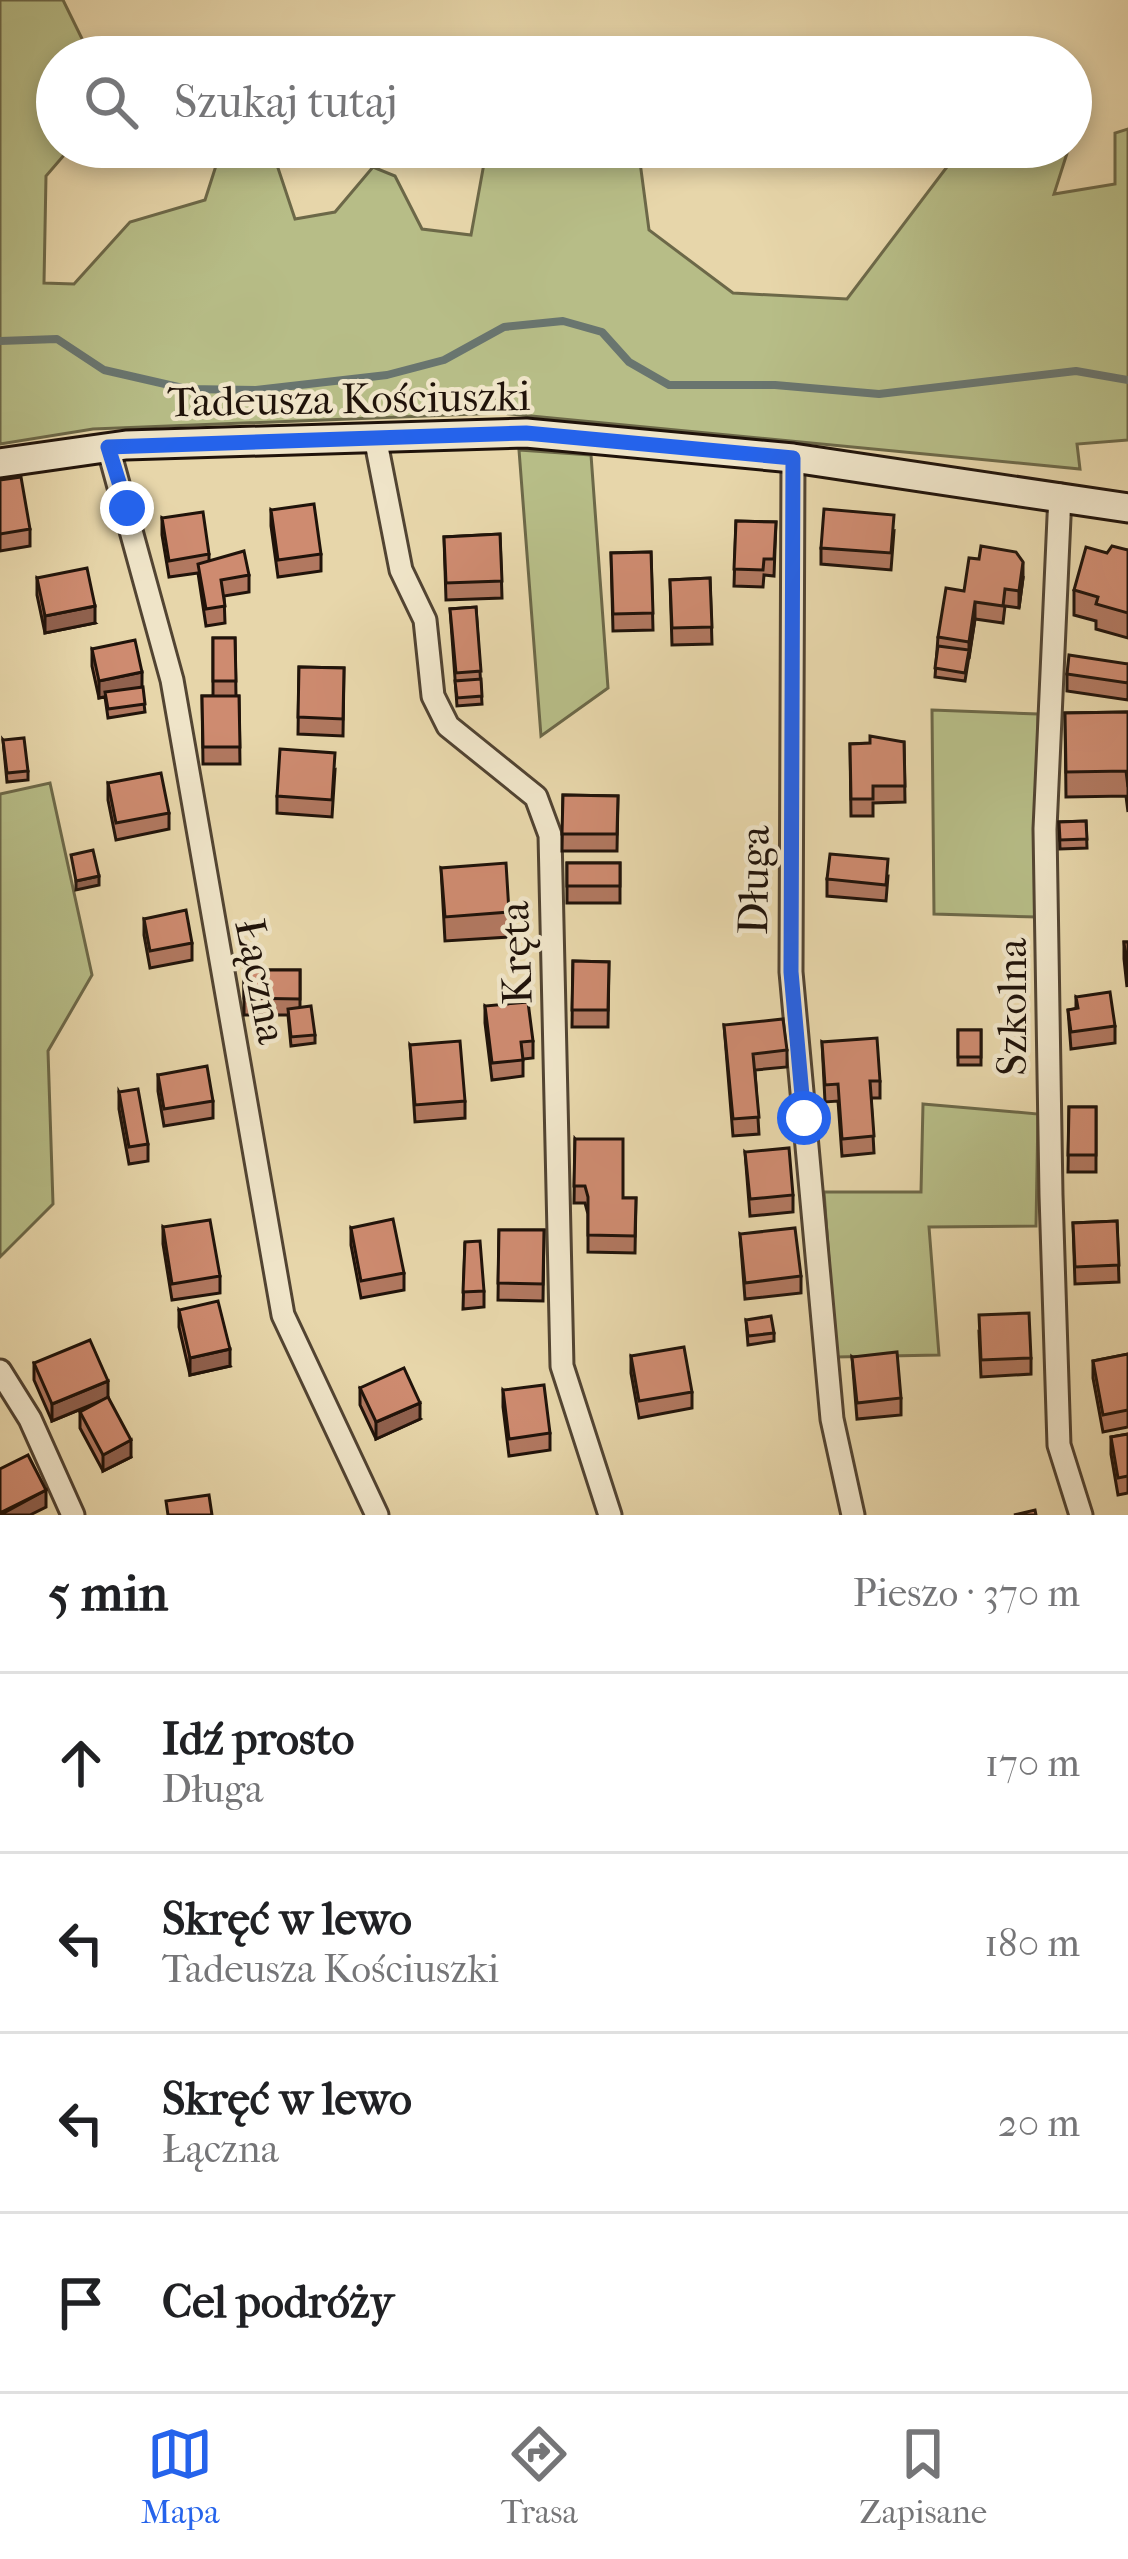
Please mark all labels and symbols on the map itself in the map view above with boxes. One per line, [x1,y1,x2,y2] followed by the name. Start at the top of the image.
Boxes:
[167,372,531,427] street label: Tadeusza Kościuszki
[100,481,154,535] route end
[729,825,780,935] street label: Długa
[490,900,543,1005] street label: Kręta
[224,915,297,1048] street label: Łączna
[988,938,1037,1076] street label: Szkolna
[777,1091,831,1145] route start

